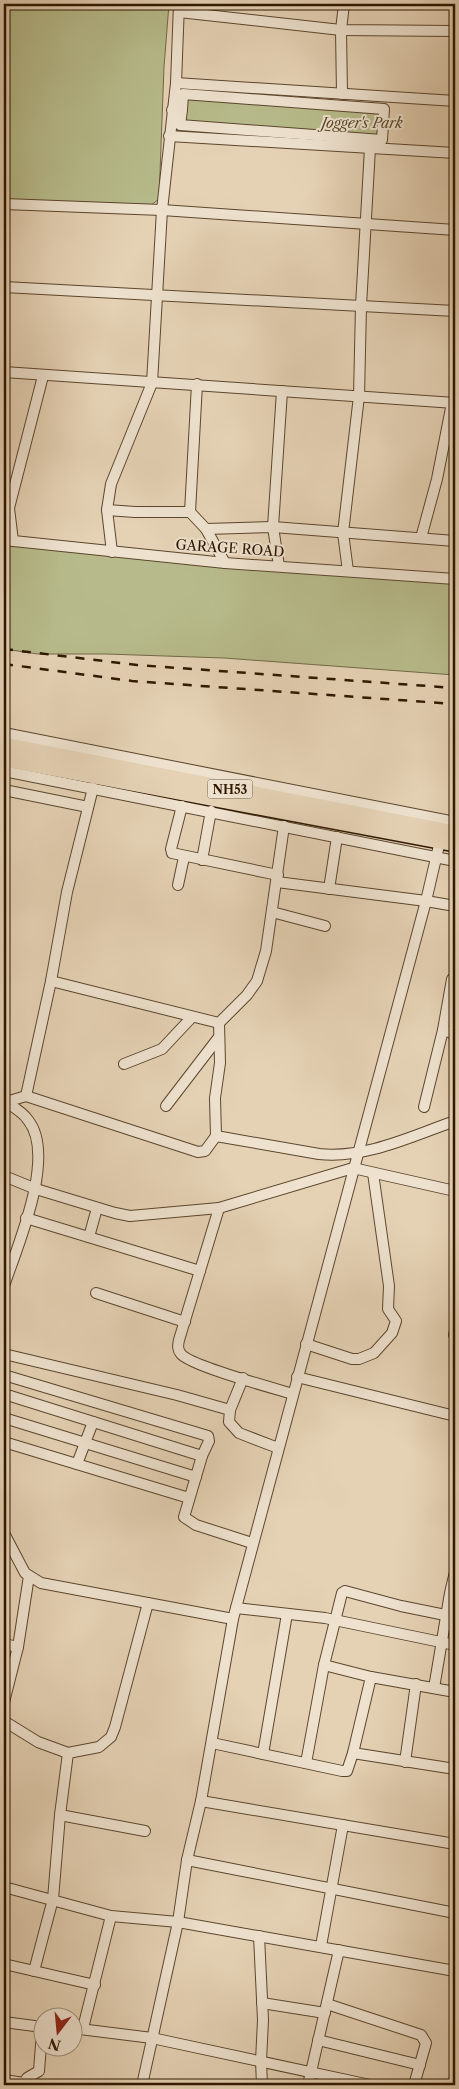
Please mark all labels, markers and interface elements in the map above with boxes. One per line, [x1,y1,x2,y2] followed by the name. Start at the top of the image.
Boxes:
[317,114,403,132] park label: Jogger's Park
[175,535,285,561] street label: GARAGE ROAD
[208,780,252,799] road number: NH53
[32,2006,82,2056] north arrow
[46,2034,63,2055] text: N

